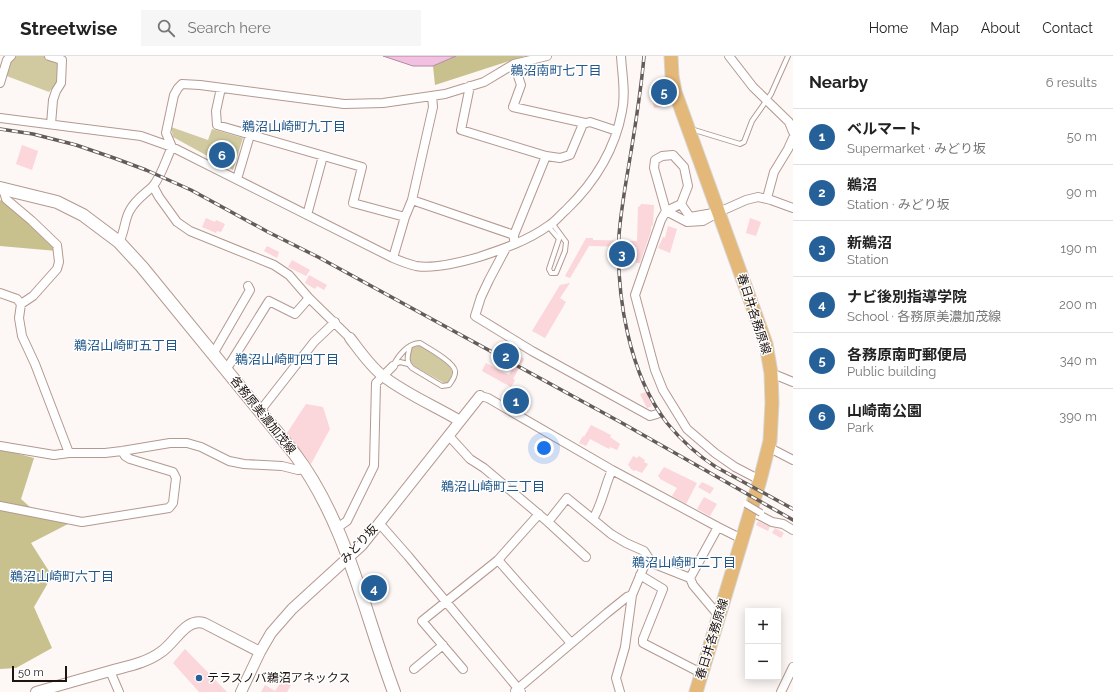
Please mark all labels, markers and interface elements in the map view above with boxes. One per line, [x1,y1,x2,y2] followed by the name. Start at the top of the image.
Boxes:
[141,10,421,46] search box
[20,17,117,39] text: Streetwise
[155,17,177,39] icon: search
[187,19,271,37] text: Search here
[869,20,908,36] text: Home
[930,20,959,36] text: Map
[981,20,1020,36] text: About
[1042,20,1093,36] text: Contact
[510,63,602,78] district label: 鵜沼南町七丁目
[809,72,868,92] text: Nearby
[1046,75,1097,90] text: 6 results
[651,77,677,107] pin: 5
[242,119,346,134] district label: 鵜沼山崎町九丁目
[847,120,922,138] text: ベルマート
[819,129,825,144] text: 1
[1067,129,1097,144] text: 50 m
[209,140,235,170] pin: 6
[847,141,986,156] text: Supermarket · みどり坂
[847,176,877,194] text: 鵜沼
[818,185,826,200] text: 2
[1066,185,1097,200] text: 90 m
[847,197,950,212] text: Station · みどり坂
[847,234,892,252] text: 新鵜沼
[609,239,635,269] pin: 3
[818,241,826,256] text: 3
[1061,241,1097,256] text: 190 m
[847,252,889,267] text: Station
[734,272,774,356] street label: 春日井各務原線
[847,288,967,306] text: ナビ後別指導学院
[818,297,826,312] text: 4
[1059,297,1097,312] text: 200 m
[847,309,1001,324] text: School · 各務原美濃加茂線
[74,338,178,353] district label: 鵜沼山崎町五丁目
[493,341,519,371] pin: 2
[847,346,967,364] text: 各務原南町郵便局
[235,352,339,367] district label: 鵜沼山崎町四丁目
[818,353,826,368] text: 5
[1060,353,1097,368] text: 340 m
[847,364,936,379] text: Public building
[227,373,299,457] street label: 各務原美濃加茂線
[503,386,529,416] pin: 1
[847,402,922,420] text: 山崎南公園
[818,409,826,424] text: 6
[1059,409,1097,424] text: 390 m
[847,420,874,435] text: Park
[534,438,554,458] your location
[441,479,545,494] district label: 鵜沼山崎町三丁目
[338,522,380,566] street label: みどり坂
[632,555,736,570] district label: 鵜沼山崎町二丁目
[10,569,114,584] district label: 鵜沼山崎町六丁目
[361,573,387,603] pin: 4
[693,597,731,681] street label: 春日井各務原線
[745,608,781,680] map controls
[745,608,781,644] button: +
[745,644,781,680] button: −
[12,664,67,683] scale bar
[18,666,44,679] text: 50 m
[207,671,350,685] place label: テラスノバ鵜沼アネックス
[194,673,204,683] marker: テラスノバ鵜沼アネックス

